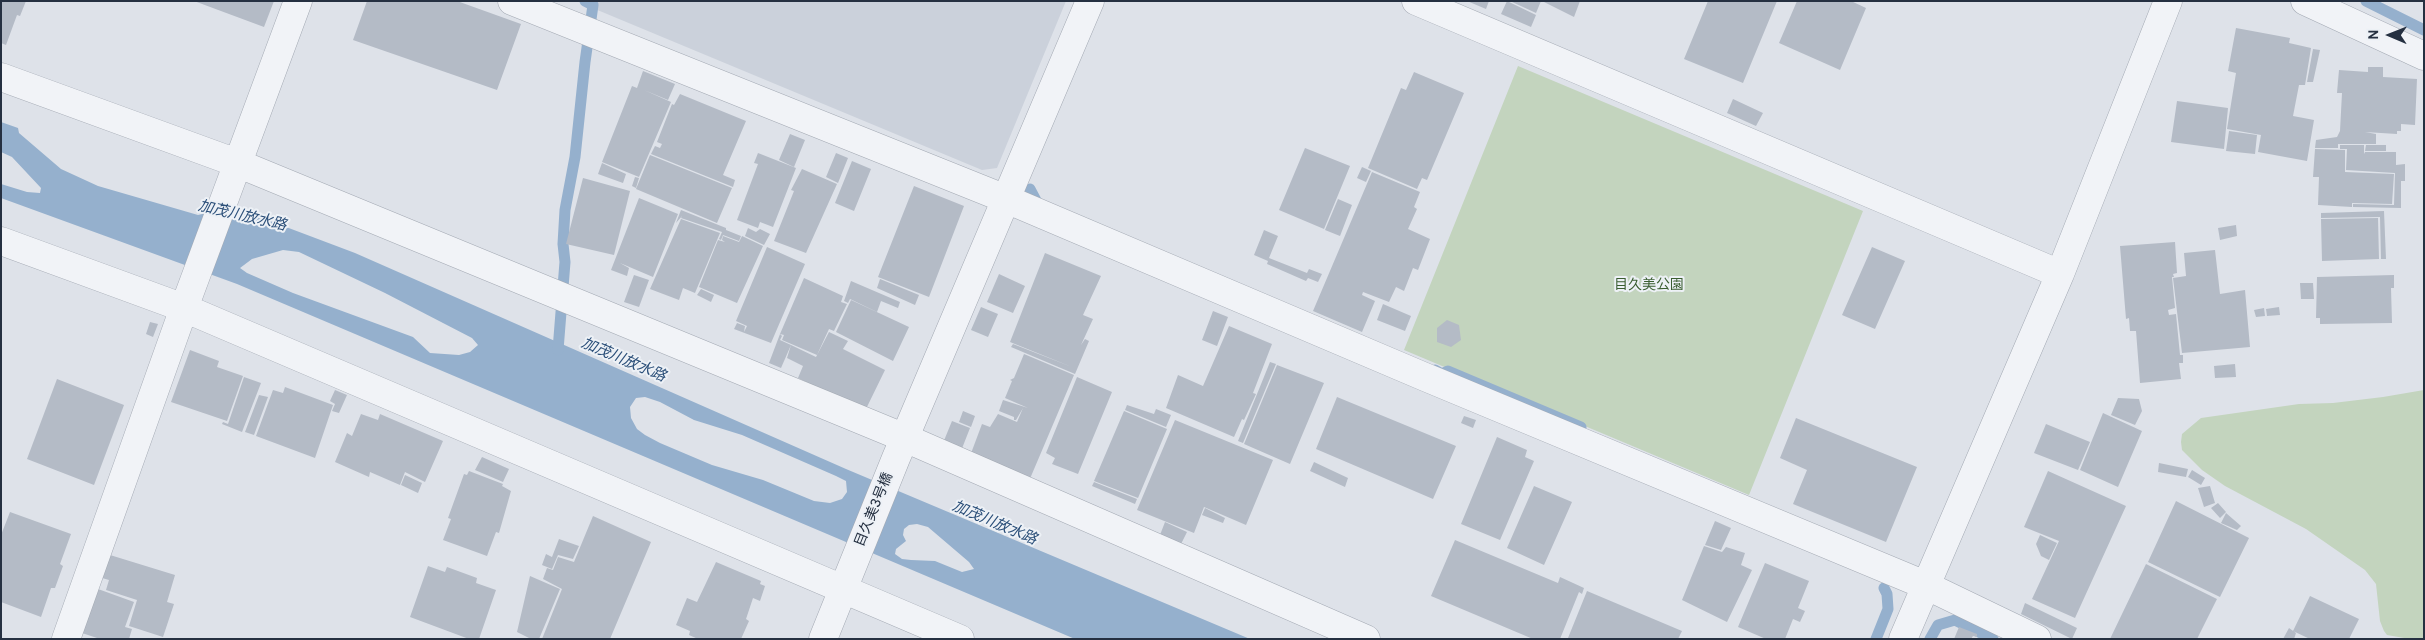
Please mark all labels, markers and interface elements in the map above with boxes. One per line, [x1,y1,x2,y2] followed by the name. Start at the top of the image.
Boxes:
[2365,10,2415,60] north arrow
[2366,30,2383,40] text: N
[196,198,288,236] water label: 加茂川放水路
[1614,278,1684,294] park label: 目久美公園
[578,335,668,387] water label: 加茂川放水路
[853,470,897,550] street label: 目久美3号橋
[949,498,1039,550] water label: 加茂川放水路

